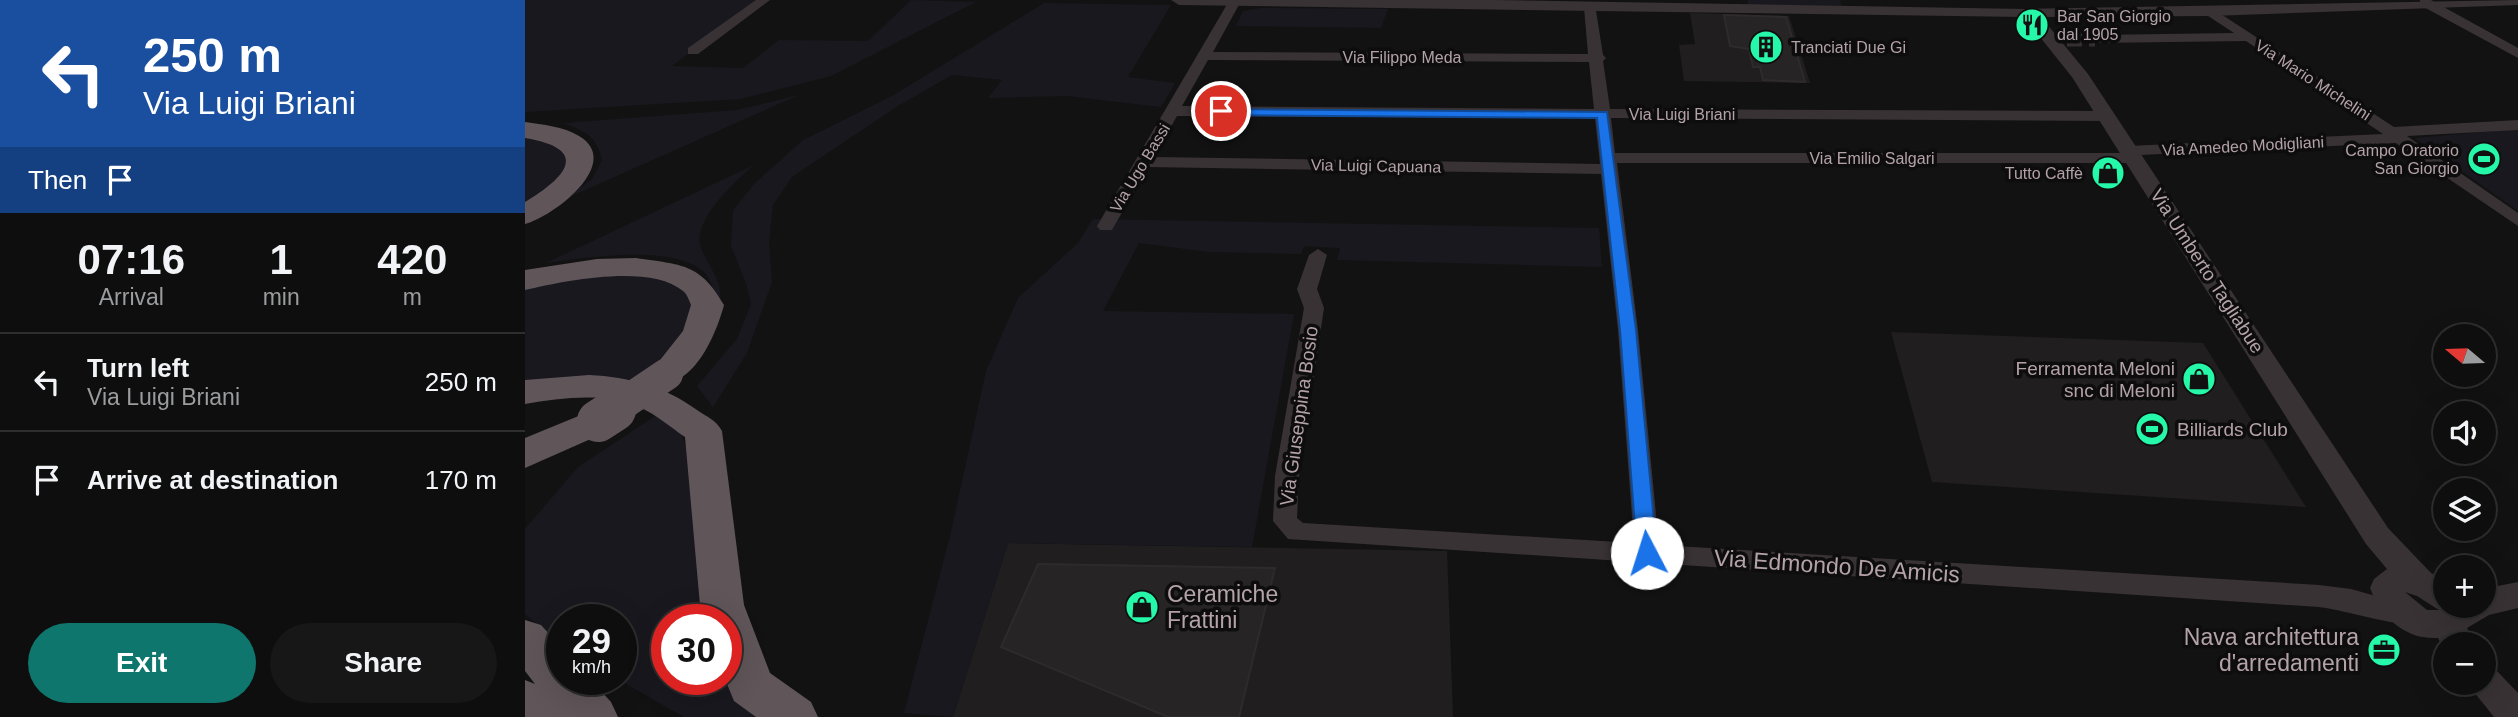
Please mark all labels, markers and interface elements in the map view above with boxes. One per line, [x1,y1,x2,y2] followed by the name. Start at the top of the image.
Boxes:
[2013,6,2051,44] restaurant icon: Bar San Giorgio dal 1905
[2057,8,2171,43] place label: Bar San Giorgio dal 1905
[28,28,119,119] icon: left
[143,28,282,82] text: 250 m
[1747,28,1785,66] building icon: Tranciati Due Gi
[2252,36,2374,124] street label: Via Mario Michelini
[1791,39,1906,56] place label: Tranciati Due Gi
[1343,49,1462,66] street label: Via Filippo Meda
[1191,81,1251,141] pin
[143,85,356,121] text: Via Luigi Briani
[1202,92,1240,130] icon: arrive
[1629,106,1735,123] street label: Via Luigi Briani
[1107,121,1173,215] street label: Via Ugo Bassi
[2161,133,2325,159] street label: Via Amedeo Modigliani
[2465,140,2503,178] sports icon: Campo Oratorio San Giorgio
[2345,142,2459,177] place label: Campo Oratorio San Giorgio
[1809,150,1935,167] street label: Via Emilio Salgari
[2089,154,2127,192] shop icon: Tutto Caffè
[1311,156,1441,176] street label: Via Luigi Capuana
[101,161,139,199] icon: arrive
[28,165,87,195] text: Then
[2005,165,2083,182] place label: Tutto Caffè
[2146,185,2268,357] street label: Via Umberto Tagliabue
[78,236,185,283] text: 07:16
[269,236,293,283] text: 1
[377,236,447,283] text: 420
[99,284,164,310] text: Arrival
[263,284,300,310] text: min
[403,284,422,310] text: m
[2433,324,2495,387] north arrow
[2433,324,2496,695] map controls
[1276,325,1322,507] street label: Via Giuseppina Bosio
[87,353,189,383] text: Turn left
[2016,358,2175,401] place label: Ferramenta Meloni snc di Meloni
[2180,360,2218,398] shop icon: Ferramenta Meloni snc di Meloni
[28,363,66,401] icon: left
[425,367,497,397] text: 250 m
[87,384,240,410] text: Via Luigi Briani
[2433,401,2496,464] button: sound
[2133,410,2171,448] sports icon: Billiards Club
[2177,419,2288,440] place label: Billiards Club
[28,461,66,499] icon: arrive
[87,465,338,495] text: Arrive at destination
[425,465,497,495] text: 170 m
[2433,478,2496,541] button: layers
[1610,516,1684,590] position arrow
[1713,544,1961,588] street label: Via Edmondo De Amicis
[2433,555,2496,618] button: +
[1167,581,1278,633] place label: Ceramiche Frattini
[1123,588,1161,626] shop icon: Ceramiche Frattini
[651,604,742,695] speed limit sign: 30
[572,621,611,660] text: 29
[28,623,256,703] button: Exit
[270,623,497,703] button: Share
[2184,624,2359,676] place label: Nava architettura d'arredamenti
[2365,631,2403,669] office icon: Nava architettura d'arredamenti
[2433,632,2496,695] button: −
[572,657,611,677] text: km/h

